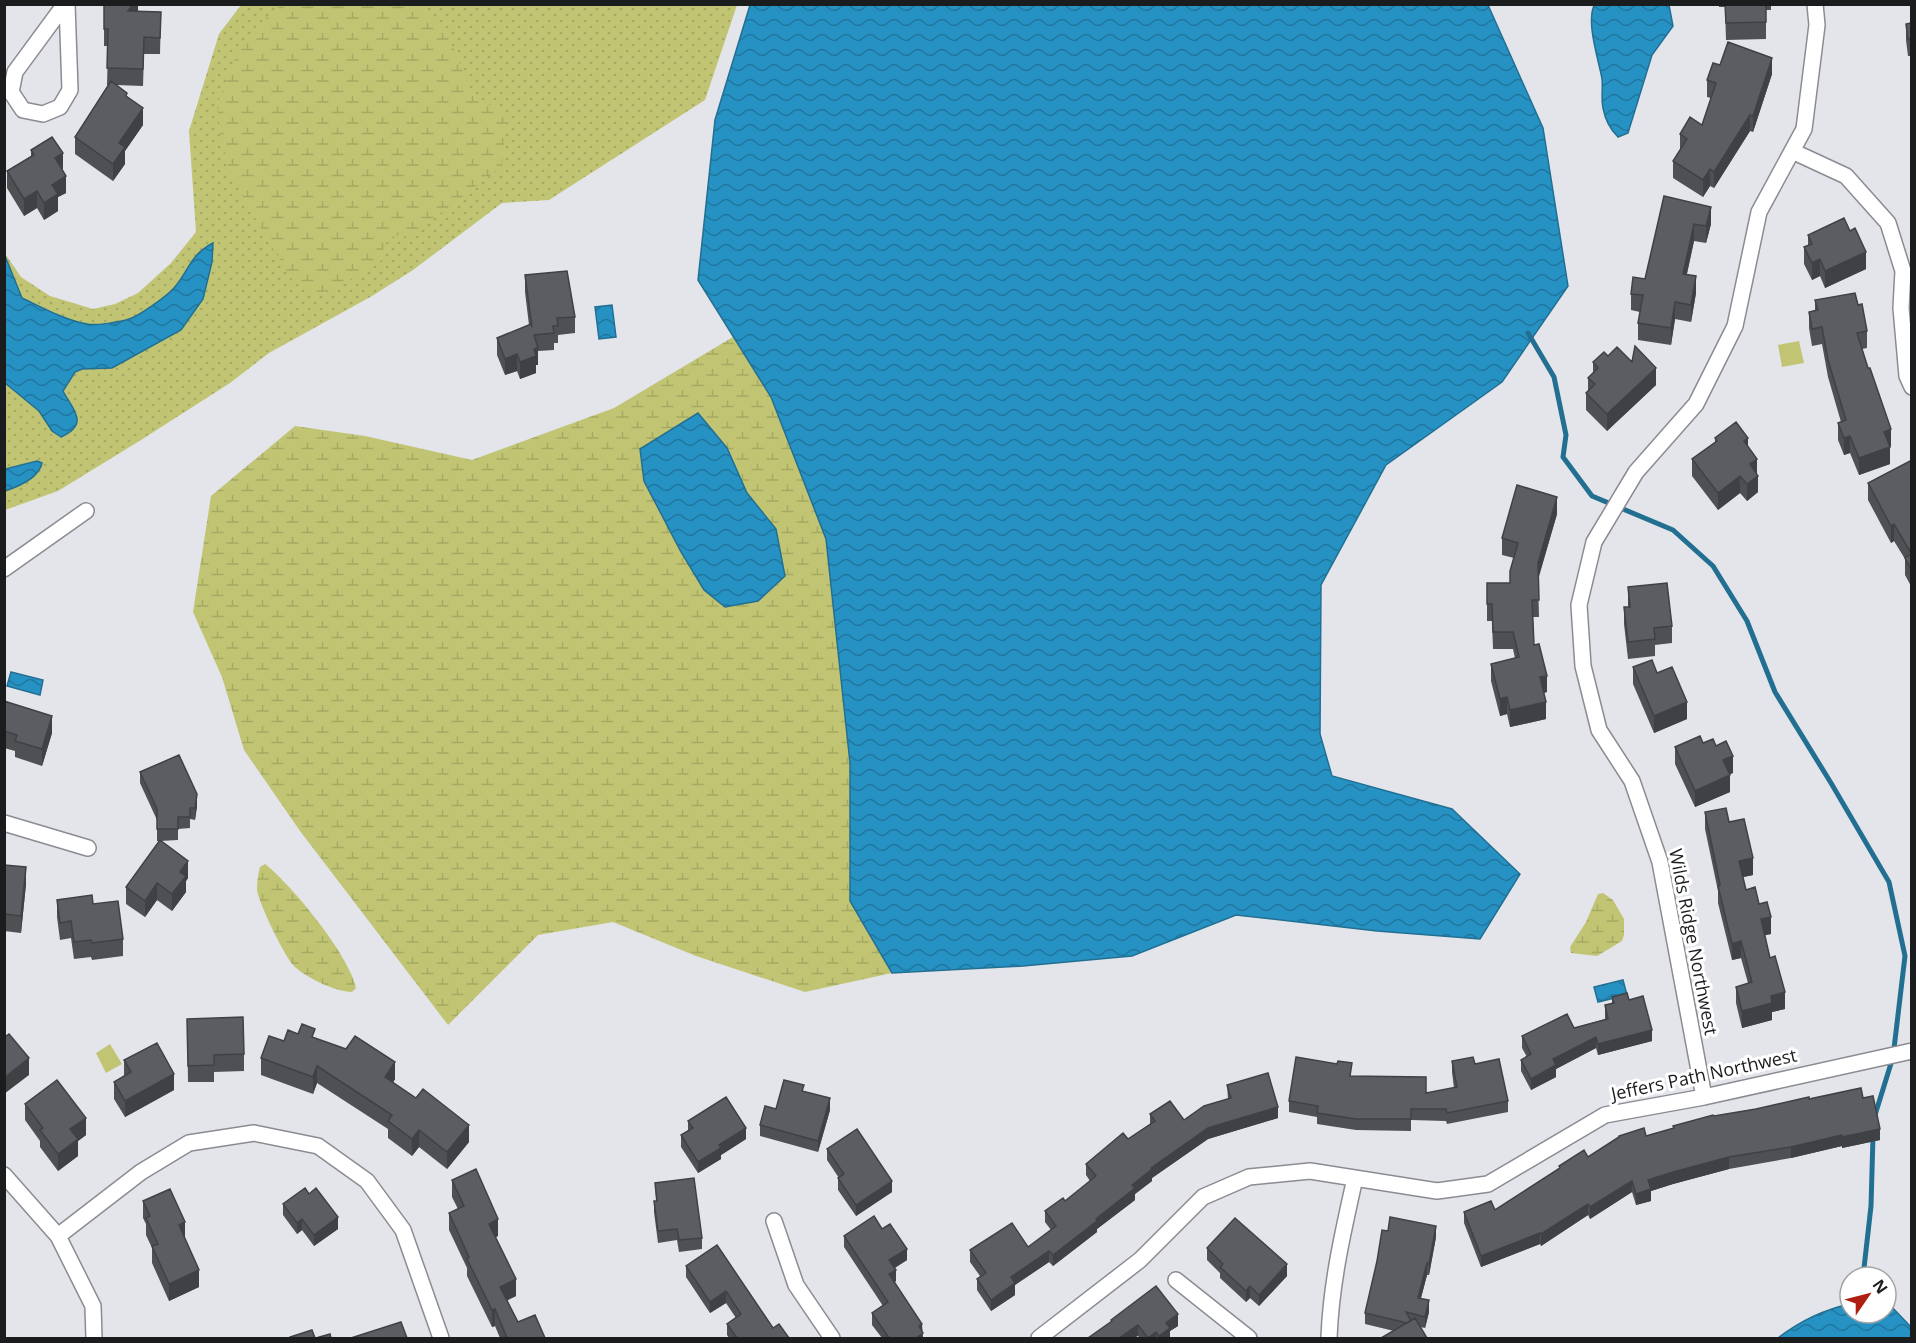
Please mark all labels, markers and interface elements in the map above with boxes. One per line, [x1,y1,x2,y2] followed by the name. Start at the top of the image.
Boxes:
[1664,847,1724,1037] street label: Wilds Ridge Northwest
[1607,1043,1799,1106] street label: Jeffers Path Northwest
[1838,1265,1898,1325] north arrow
[1868,1275,1893,1298] text: N

